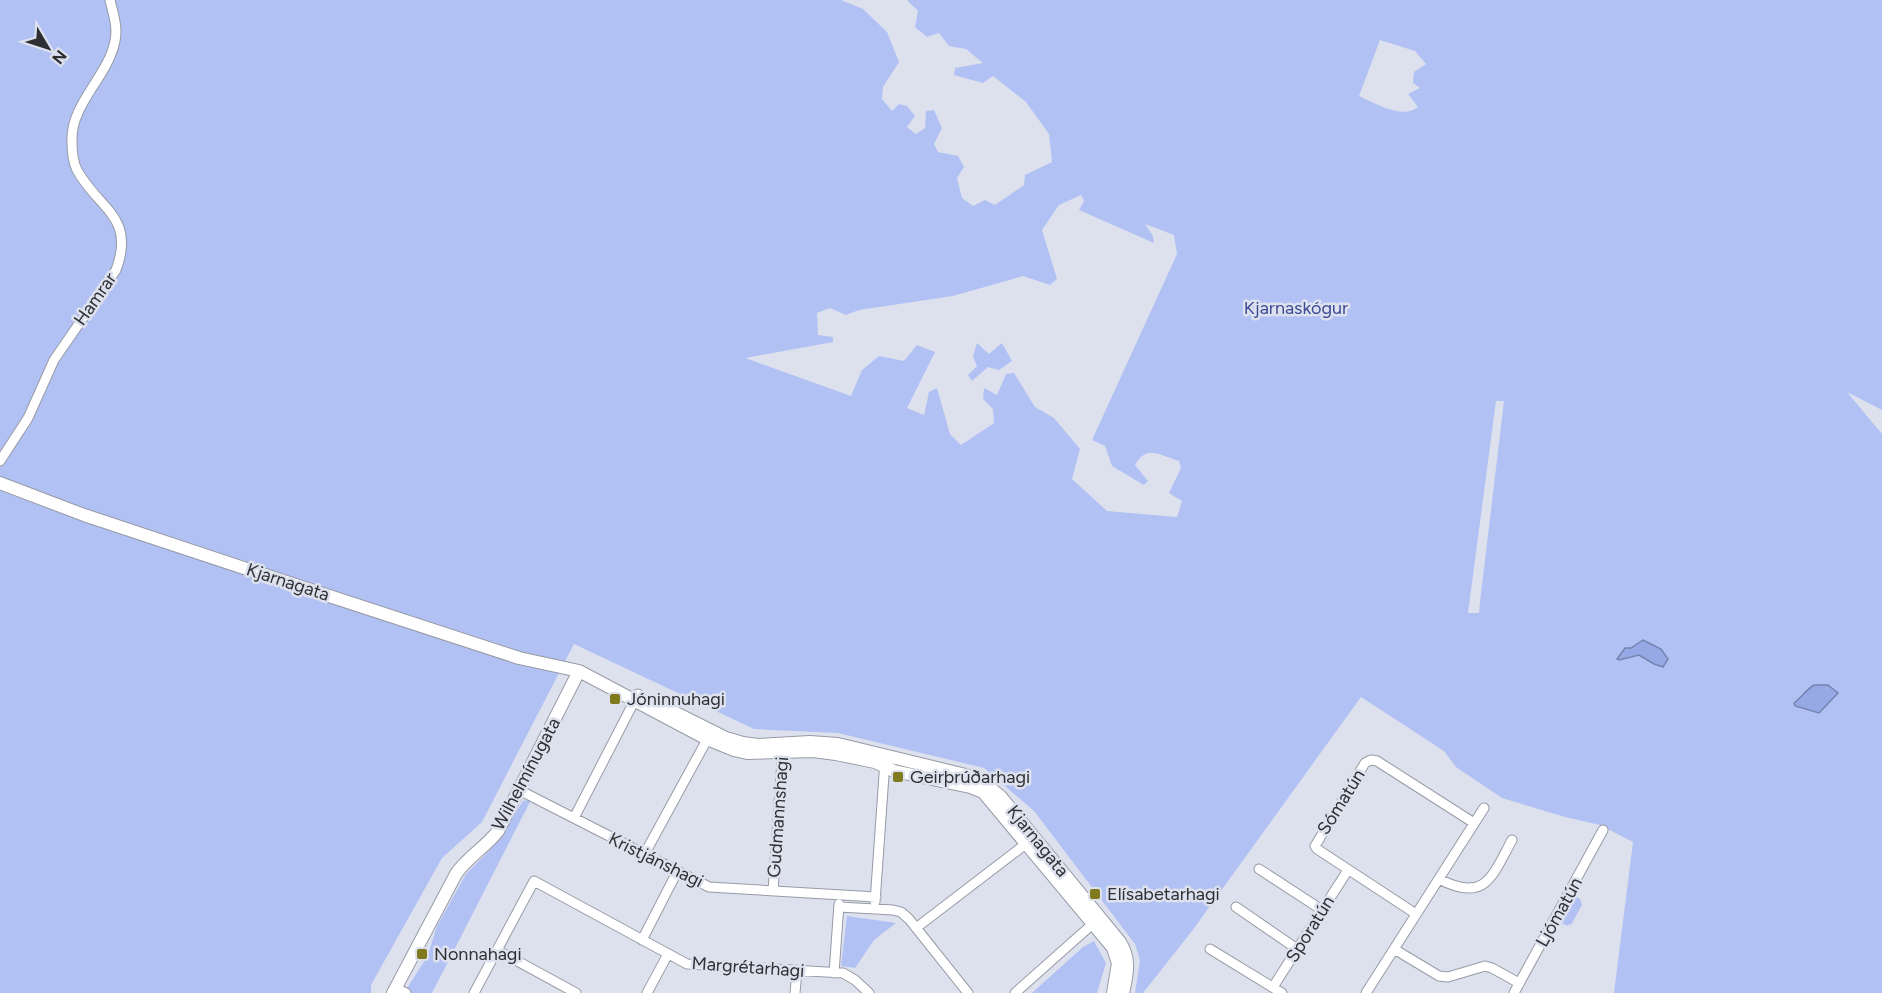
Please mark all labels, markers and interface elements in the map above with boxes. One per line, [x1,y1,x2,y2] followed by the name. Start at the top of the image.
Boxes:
[18,18,78,78] north arrow
[48,46,71,68] text: N
[69,268,121,330] street label: Hamrar
[1244,297,1348,319] park label: Kjarnaskógur
[244,558,332,606] street label: Kjarnagata
[627,688,725,710] place label: Jóninnuhagi
[608,692,622,706] marker: Jóninnuhagi
[487,714,565,834] street label: Wilhelmínugata
[763,756,793,878] street label: Gudmannshagi
[1312,765,1370,839] street label: Sómatún
[910,766,1030,788] place label: Geirþrúðarhagi
[891,770,905,784] marker: Geirþrúðarhagi
[1002,801,1074,881] street label: Kjarnagata
[605,828,707,892] street label: Kristjánshagi
[1531,873,1587,951] street label: Ljómatún
[1107,883,1220,905] place label: Elísabetarhagi
[1088,887,1102,901] marker: Elísabetarhagi
[1281,892,1339,966] street label: Sporatún
[434,943,522,965] place label: Nonnahagi
[415,947,429,961] marker: Nonnahagi
[691,952,805,982] street label: Margrétarhagi

